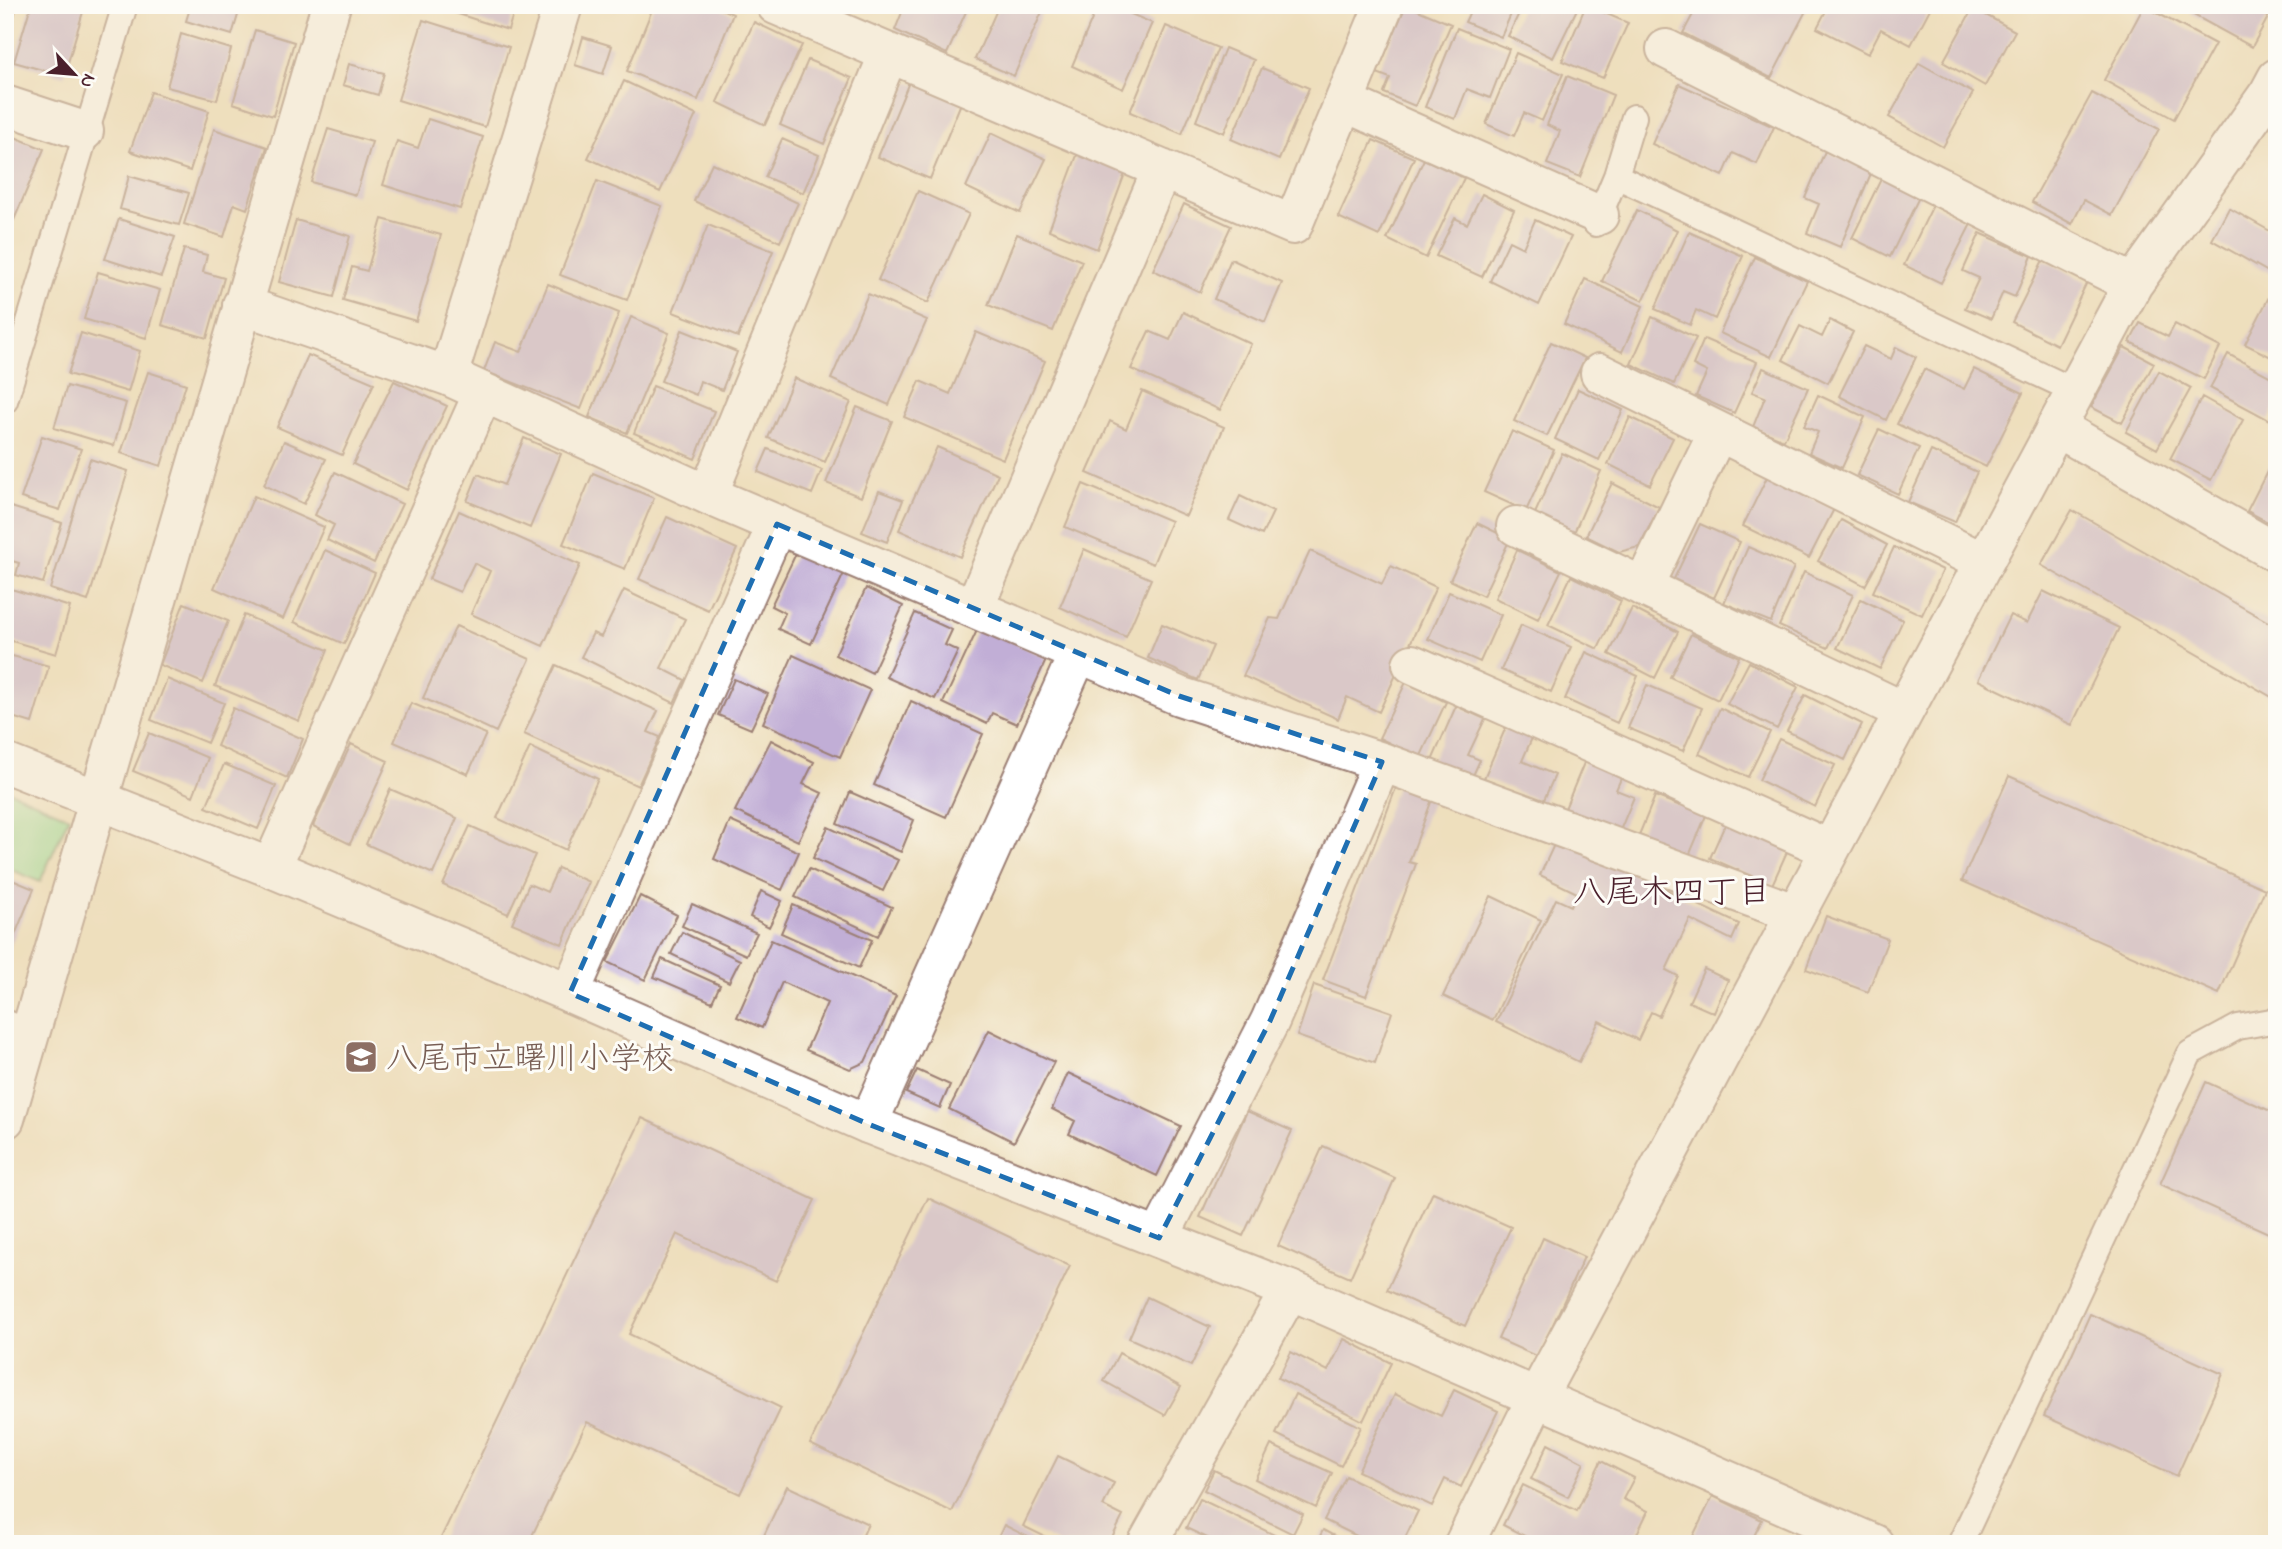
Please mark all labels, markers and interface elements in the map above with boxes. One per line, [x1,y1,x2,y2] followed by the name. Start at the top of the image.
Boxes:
[38,38,108,108] north arrow
[72,69,102,92] text: N
[1573,870,1771,918] district label: 八尾木四丁目
[386,1037,674,1084] place label: 八尾市立曙川小学校
[342,1038,380,1076] school or university icon: 八尾市立曙川小学校

